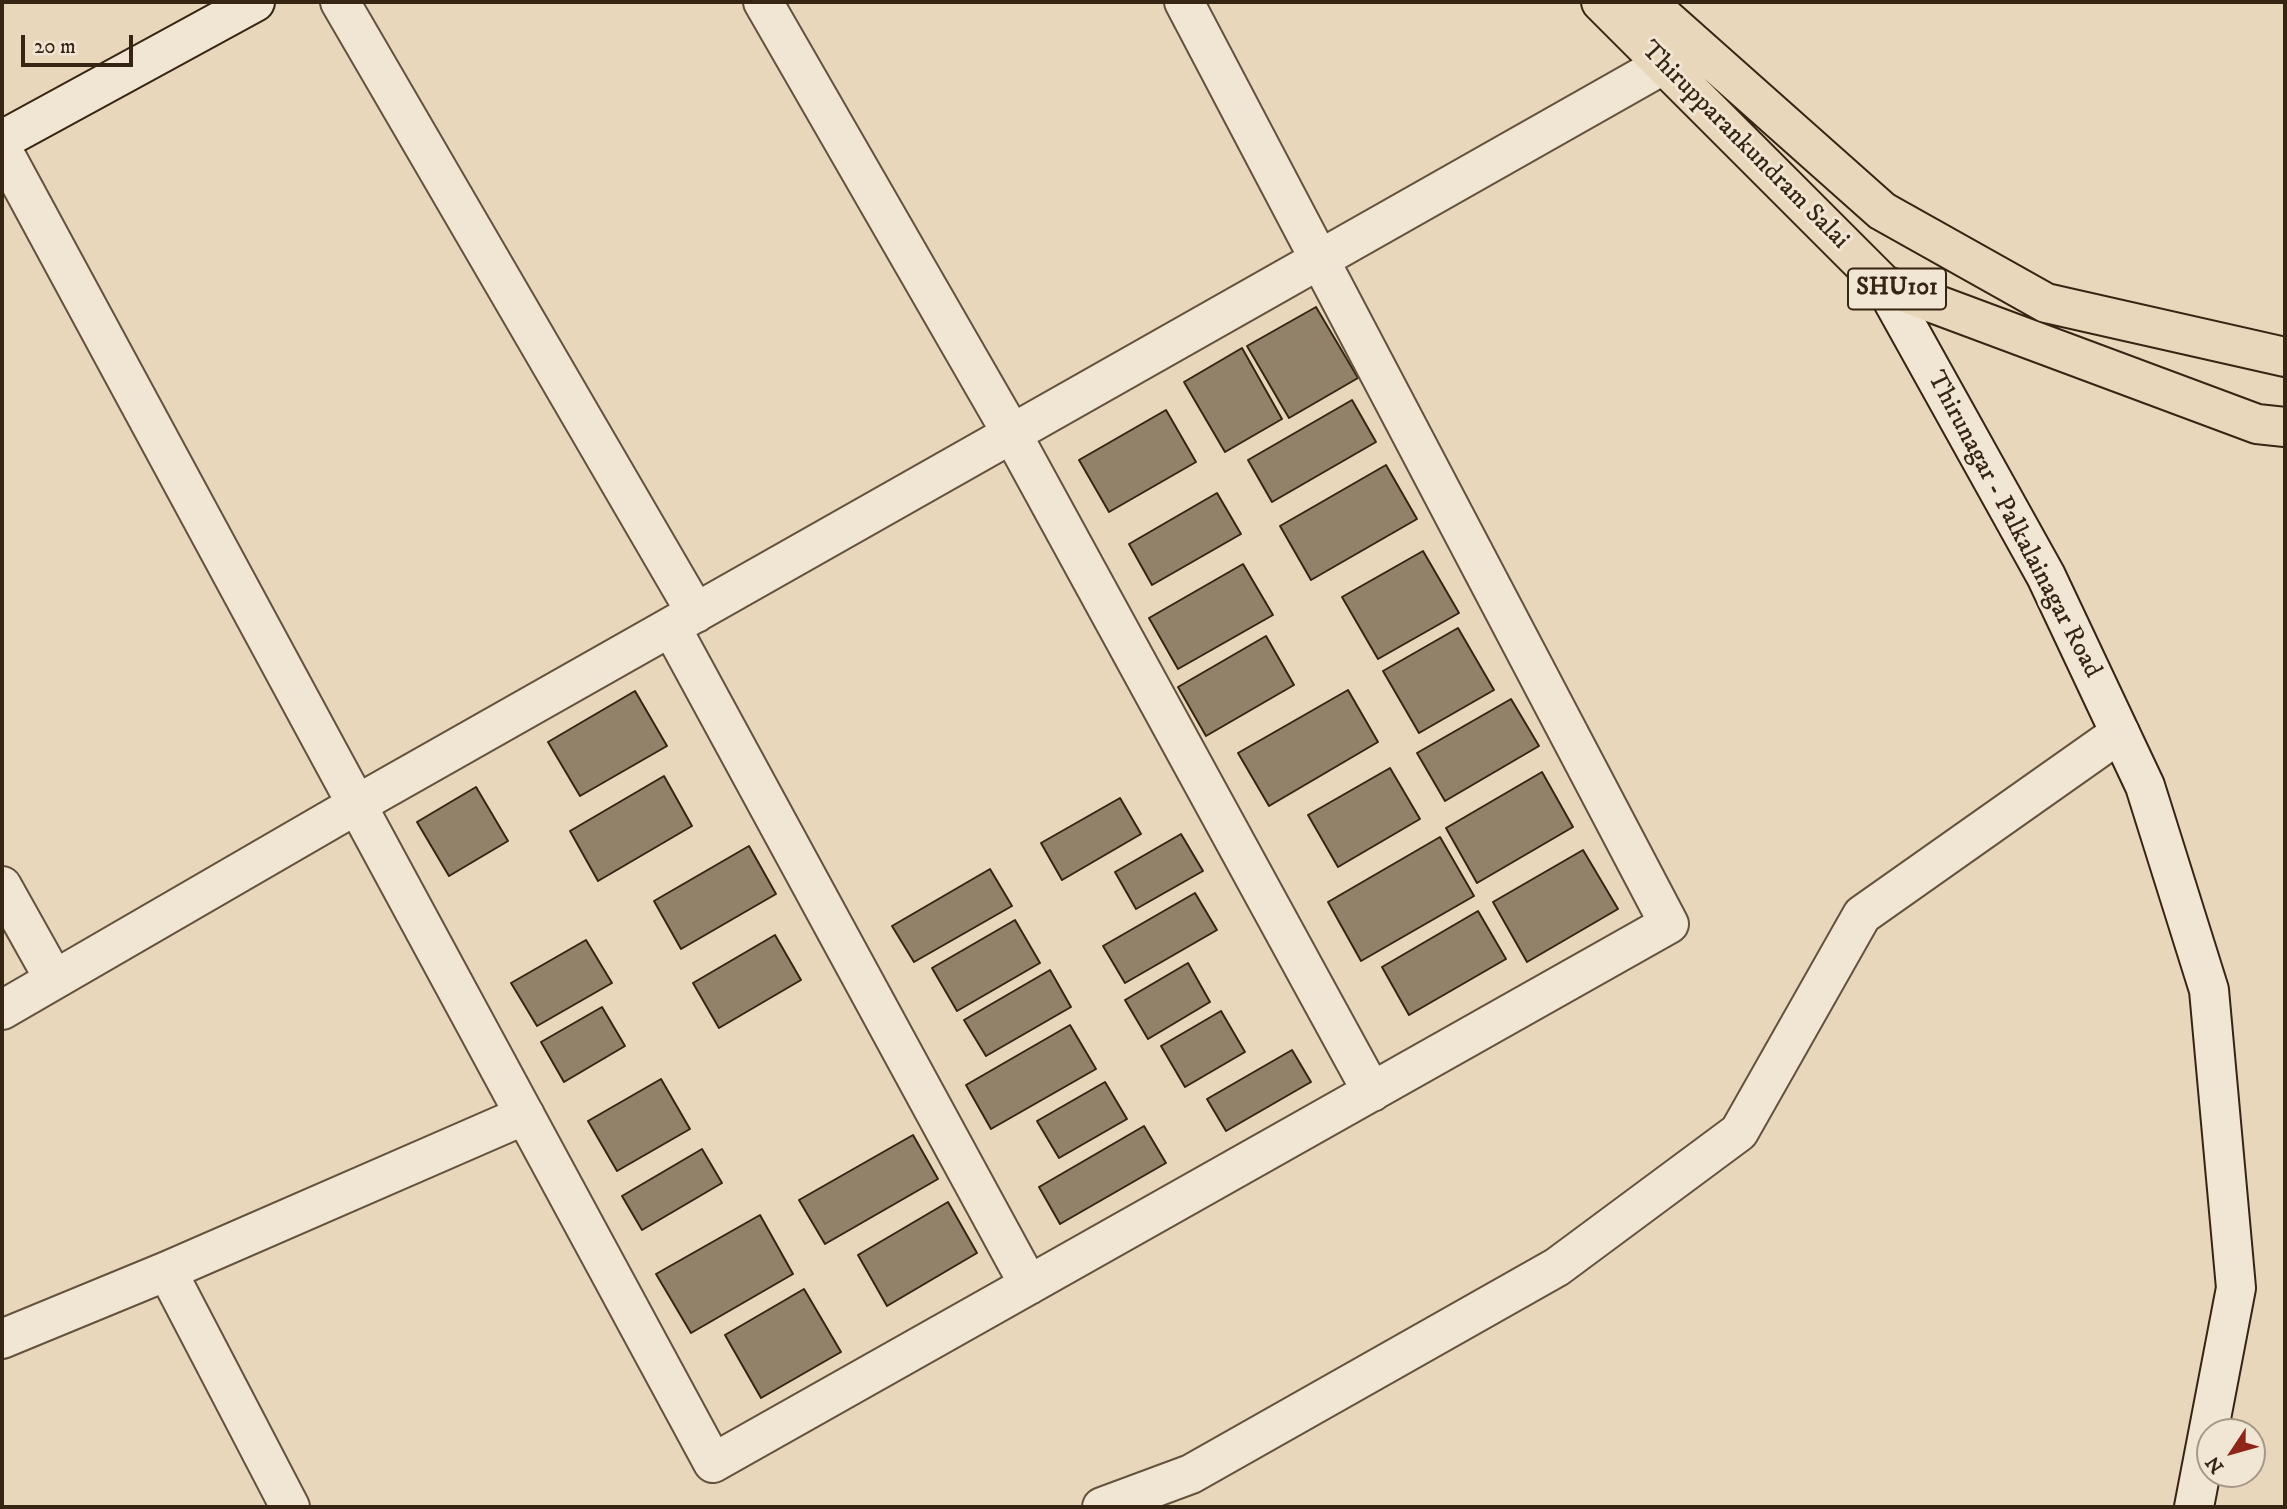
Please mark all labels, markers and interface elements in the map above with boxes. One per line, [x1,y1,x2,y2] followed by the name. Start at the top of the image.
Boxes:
[24,21,136,65] scale bar
[34,34,76,60] text: 20 m
[1633,35,1855,257] street label: Thirupparankundram Salai
[1848,268,1946,310] road number: SHU101
[1919,366,2107,684] street label: Thirunagar - Palkalainagar Road
[2196,1418,2266,1488] north arrow
[2201,1451,2229,1478] text: N

